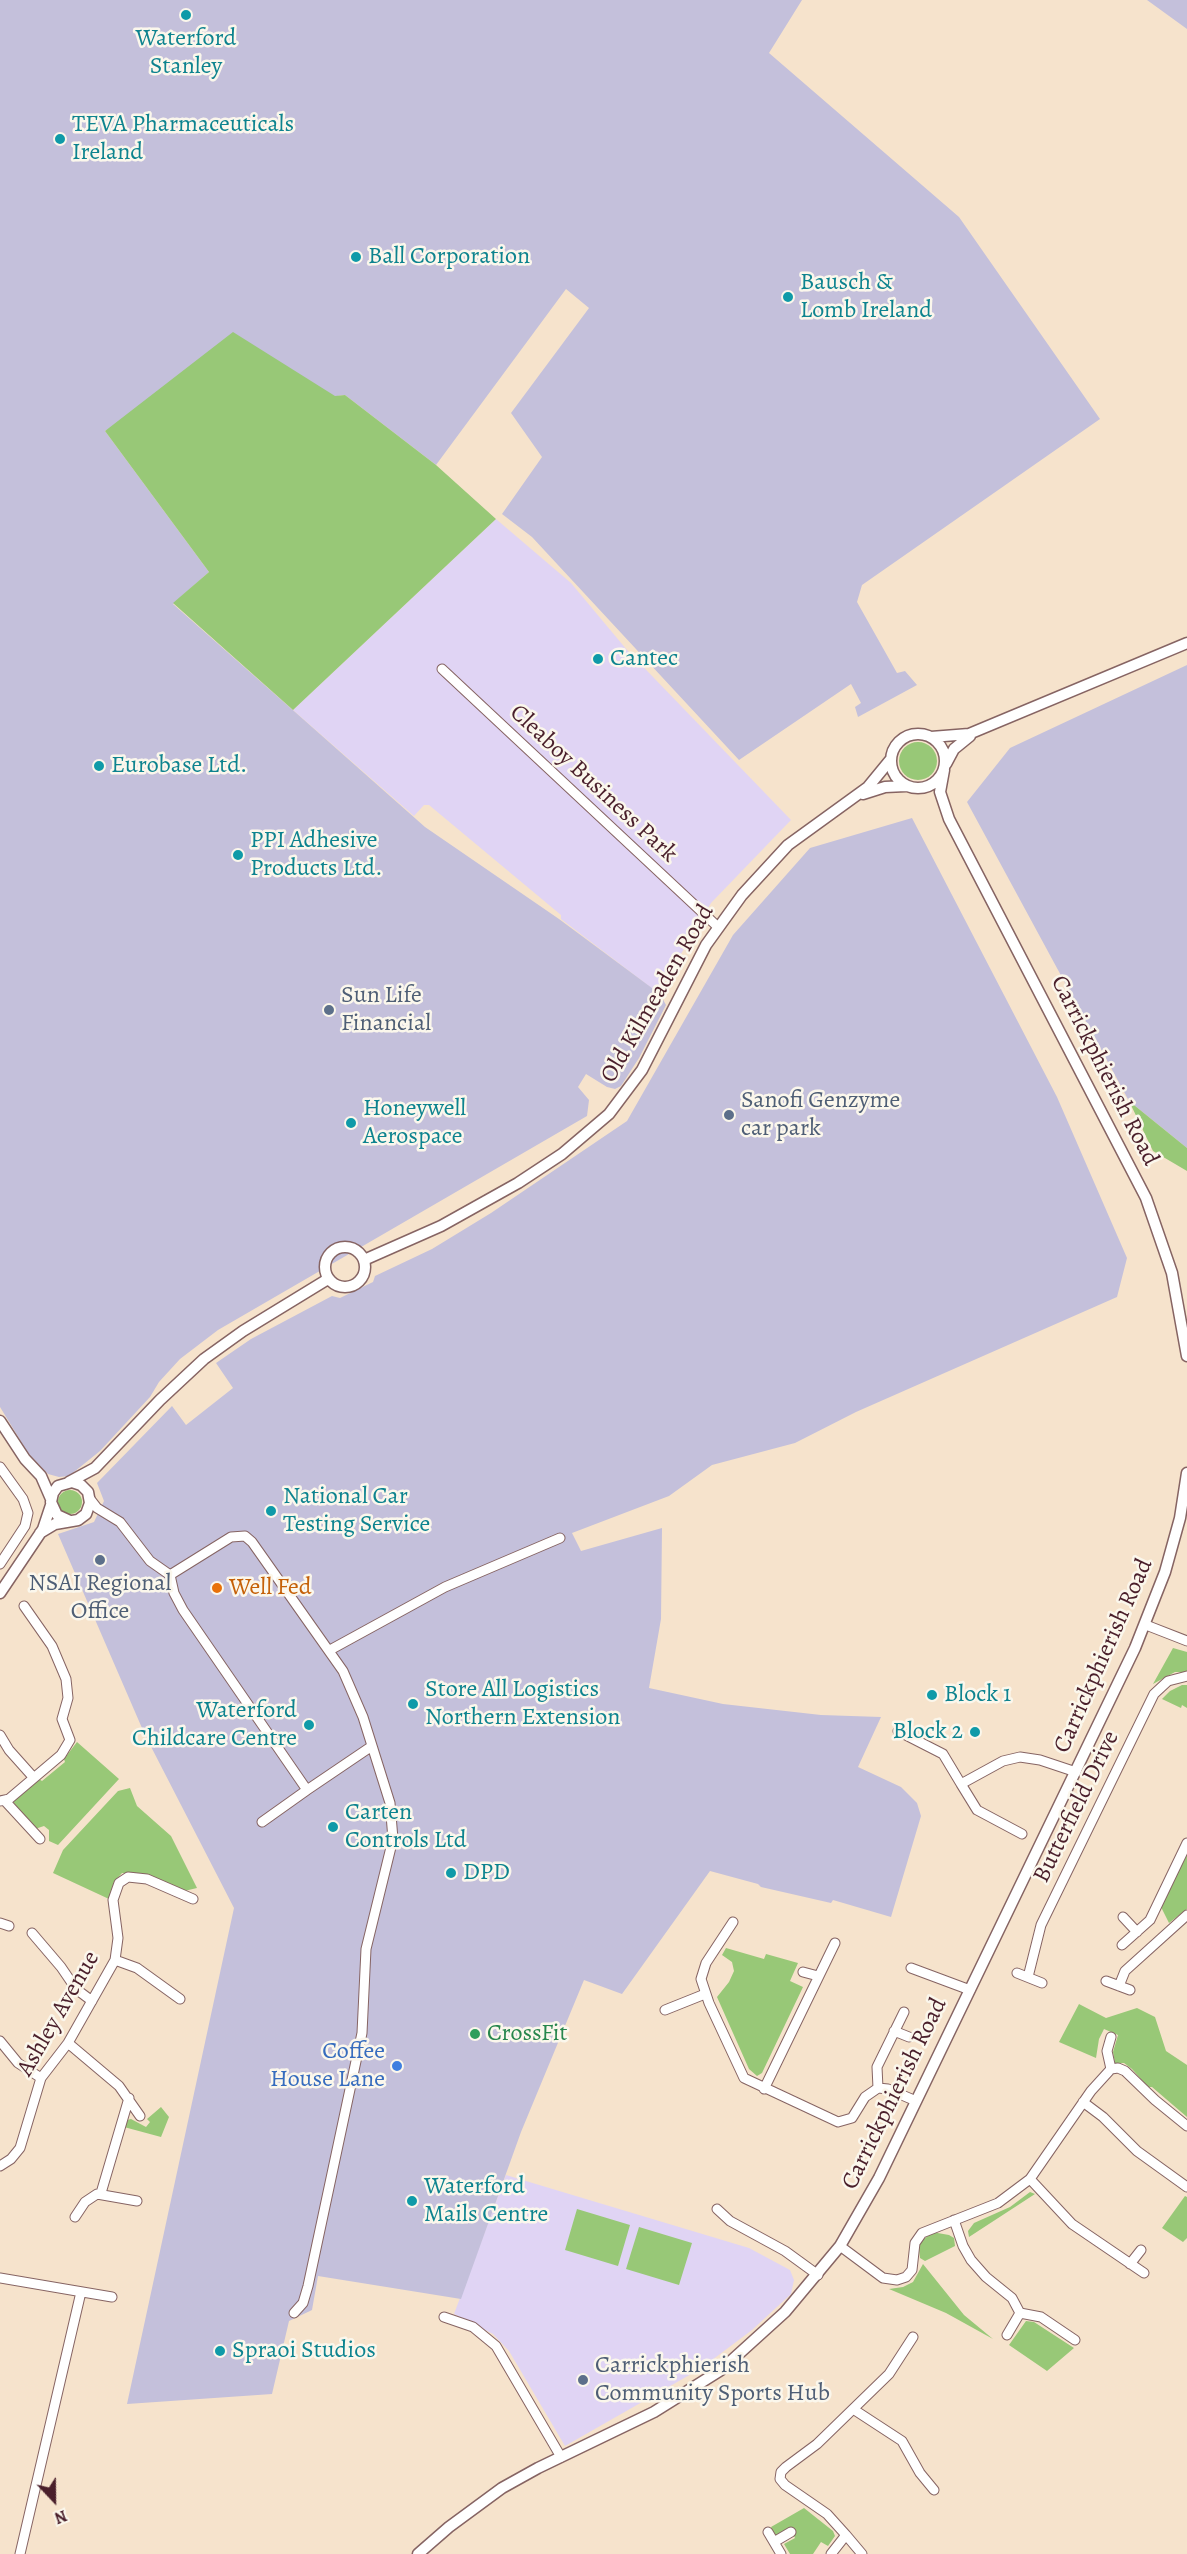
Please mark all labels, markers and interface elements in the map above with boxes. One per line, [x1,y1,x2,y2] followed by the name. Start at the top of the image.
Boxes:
[179,8,193,22] marker: Waterford Stanley
[136,25,236,81] place label: Waterford Stanley
[72,111,294,167] place label: TEVA Pharmaceuticals Ireland
[53,132,67,146] marker: TEVA Pharmaceuticals Ireland
[368,243,530,271] place label: Ball Corporation
[349,250,363,264] marker: Ball Corporation
[800,269,932,325] place label: Bausch & Lomb Ireland
[781,290,795,304] marker: Bausch & Lomb Ireland
[610,645,678,673] place label: Cantec
[591,652,605,666] marker: Cantec
[503,699,683,869] street label: Cleaboy Business Park
[111,752,247,780] place label: Eurobase Ltd.
[92,759,106,773] marker: Eurobase Ltd.
[250,827,383,883] place label: PPI Adhesive Products Ltd.
[231,848,245,862] marker: PPI Adhesive Products Ltd.
[595,900,721,1088] street label: Old Kilmeaden Road
[1044,971,1164,1171] street label: Carrickphierish Road
[341,982,431,1038] place label: Sun Life Financial
[322,1003,336,1017] marker: Sun Life Financial
[741,1087,900,1143] place label: Sanofi Genzyme car park
[363,1095,466,1151] place label: Honeywell Aerospace
[722,1108,736,1122] marker: Sanofi Genzyme car park
[344,1116,358,1130] marker: Honeywell Aerospace
[283,1483,430,1539] place label: National Car Testing Service
[264,1504,278,1518] marker: National Car Testing Service
[93,1553,107,1567] marker: NSAI Regional Office
[1048,1554,1160,1758] street label: Carrickphierish Road
[29,1570,171,1626] place label: NSAI Regional Office
[229,1574,312,1602] place label: Well Fed
[210,1581,224,1595] marker: Well Fed
[425,1676,620,1732] place label: Store All Logistics Northern Extension
[944,1681,1011,1709] place label: Block 1
[925,1688,939,1702] marker: Block 1
[132,1697,297,1753] place label: Waterford Childcare Centre
[406,1697,420,1711] marker: Store All Logistics Northern Extension
[302,1718,316,1732] marker: Waterford Childcare Centre
[893,1718,963,1746] place label: Block 2
[968,1725,982,1739] marker: Block 2
[1028,1726,1126,1888] street label: Butterfield Drive
[345,1799,467,1855] place label: Carten Controls Ltd
[326,1820,340,1834] marker: Carten Controls Ltd
[463,1859,510,1887] place label: DPD
[444,1866,458,1880] marker: DPD
[12,1946,106,2082] street label: Ashley Avenue
[836,1993,954,2195] street label: Carrickphierish Road
[487,2020,568,2048] place label: CrossFit
[468,2027,482,2041] marker: CrossFit
[270,2038,385,2094] place label: Coffee House Lane
[390,2059,404,2073] marker: Coffee House Lane
[424,2173,548,2229] place label: Waterford Mails Centre
[405,2194,419,2208] marker: Waterford Mails Centre
[232,2337,376,2365] place label: Spraoi Studios
[213,2344,227,2358] marker: Spraoi Studios
[595,2352,830,2408] place label: Carrickphierish Community Sports Hub
[576,2373,590,2387] marker: Carrickphierish Community Sports Hub
[24,2470,84,2530] north arrow
[51,2504,70,2529] text: N

